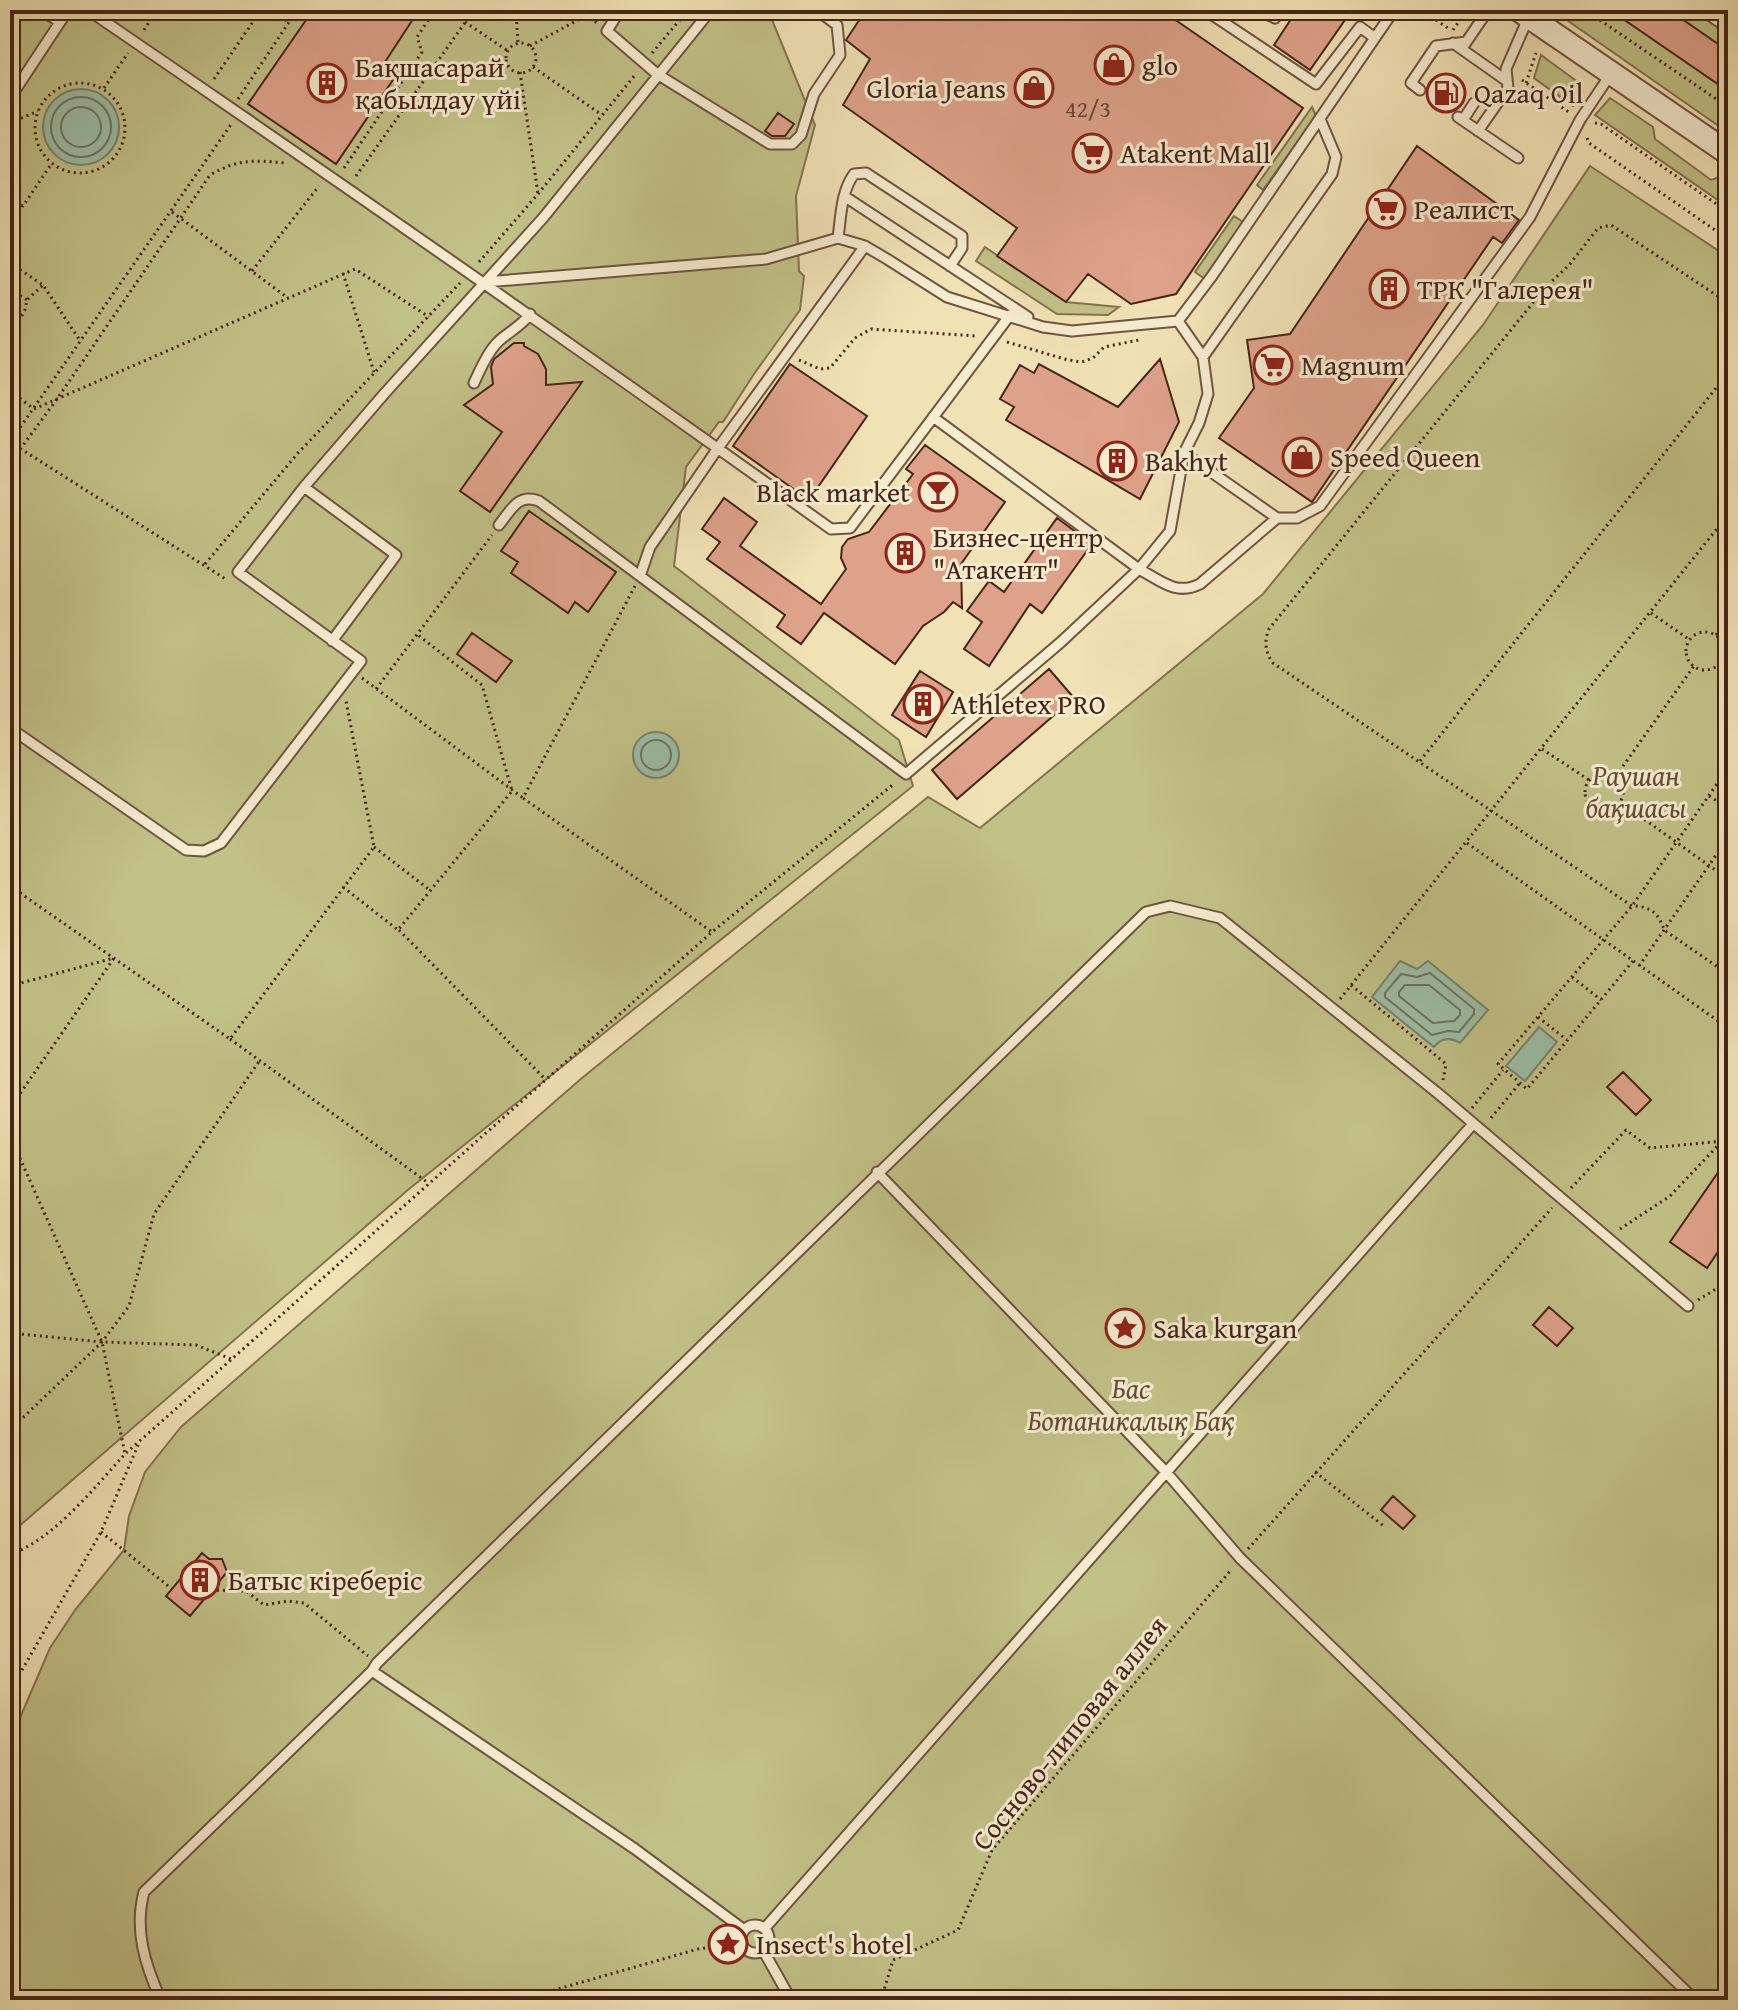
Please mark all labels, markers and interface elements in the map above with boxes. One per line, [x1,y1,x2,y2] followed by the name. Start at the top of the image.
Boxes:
[1093,44,1135,86] shop icon: glo
[1142,44,1178,85] place label: glo
[355,46,521,119] place label: Бақшасарай қабылдау үйі
[306,62,348,104] building icon: Бақшасарай қабылдау үйі
[867,67,1006,108] place label: Gloria Jeans
[1013,67,1055,109] shop icon: Gloria Jeans
[1425,72,1467,114] fuel station icon: Qazaq Oil
[1474,72,1584,113] place label: Qazaq Oil
[1065,91,1111,126] house number: 42/3
[1071,132,1113,174] supermarket icon: Atakent Mall
[1120,132,1271,173] place label: Atakent Mall
[1365,188,1407,230] supermarket icon: Реалист
[1414,188,1514,229] place label: Реалист
[1368,268,1410,310] building icon: ТРК "Галерея"
[1417,268,1594,309] place label: ТРК "Галерея"
[1252,344,1294,386] supermarket icon: Magnum
[1301,344,1405,385] place label: Magnum
[1281,436,1323,478] shop icon: Speed Queen
[1330,436,1481,477] place label: Speed Queen
[1096,440,1138,482] building icon: Bakhyt
[1145,440,1228,481] place label: Bakhyt
[756,471,910,512] place label: Black market
[917,471,959,513] bar icon: Black market
[933,516,1103,589] place label: Бизнес-центр "Атакент"
[884,532,926,574] building icon: Бизнес-центр "Атакент"
[902,683,944,725] building icon: Athletex PRO
[951,683,1106,724] place label: Athletex PRO
[1586,754,1686,827] park label: Раушан бақшасы
[1104,1307,1146,1349] place icon: Saka kurgan
[1153,1307,1298,1348] place label: Saka kurgan
[1027,1367,1235,1440] park label: Бас Ботаникалық Бақ
[179,1559,221,1601] building icon: Батыс кіреберіс
[228,1559,423,1600] place label: Батыс кіреберіс
[961,1607,1176,1859] street label: Сосново-липовая аллея
[707,1923,749,1965] place icon: Insect's hotel
[756,1923,912,1964] place label: Insect's hotel

